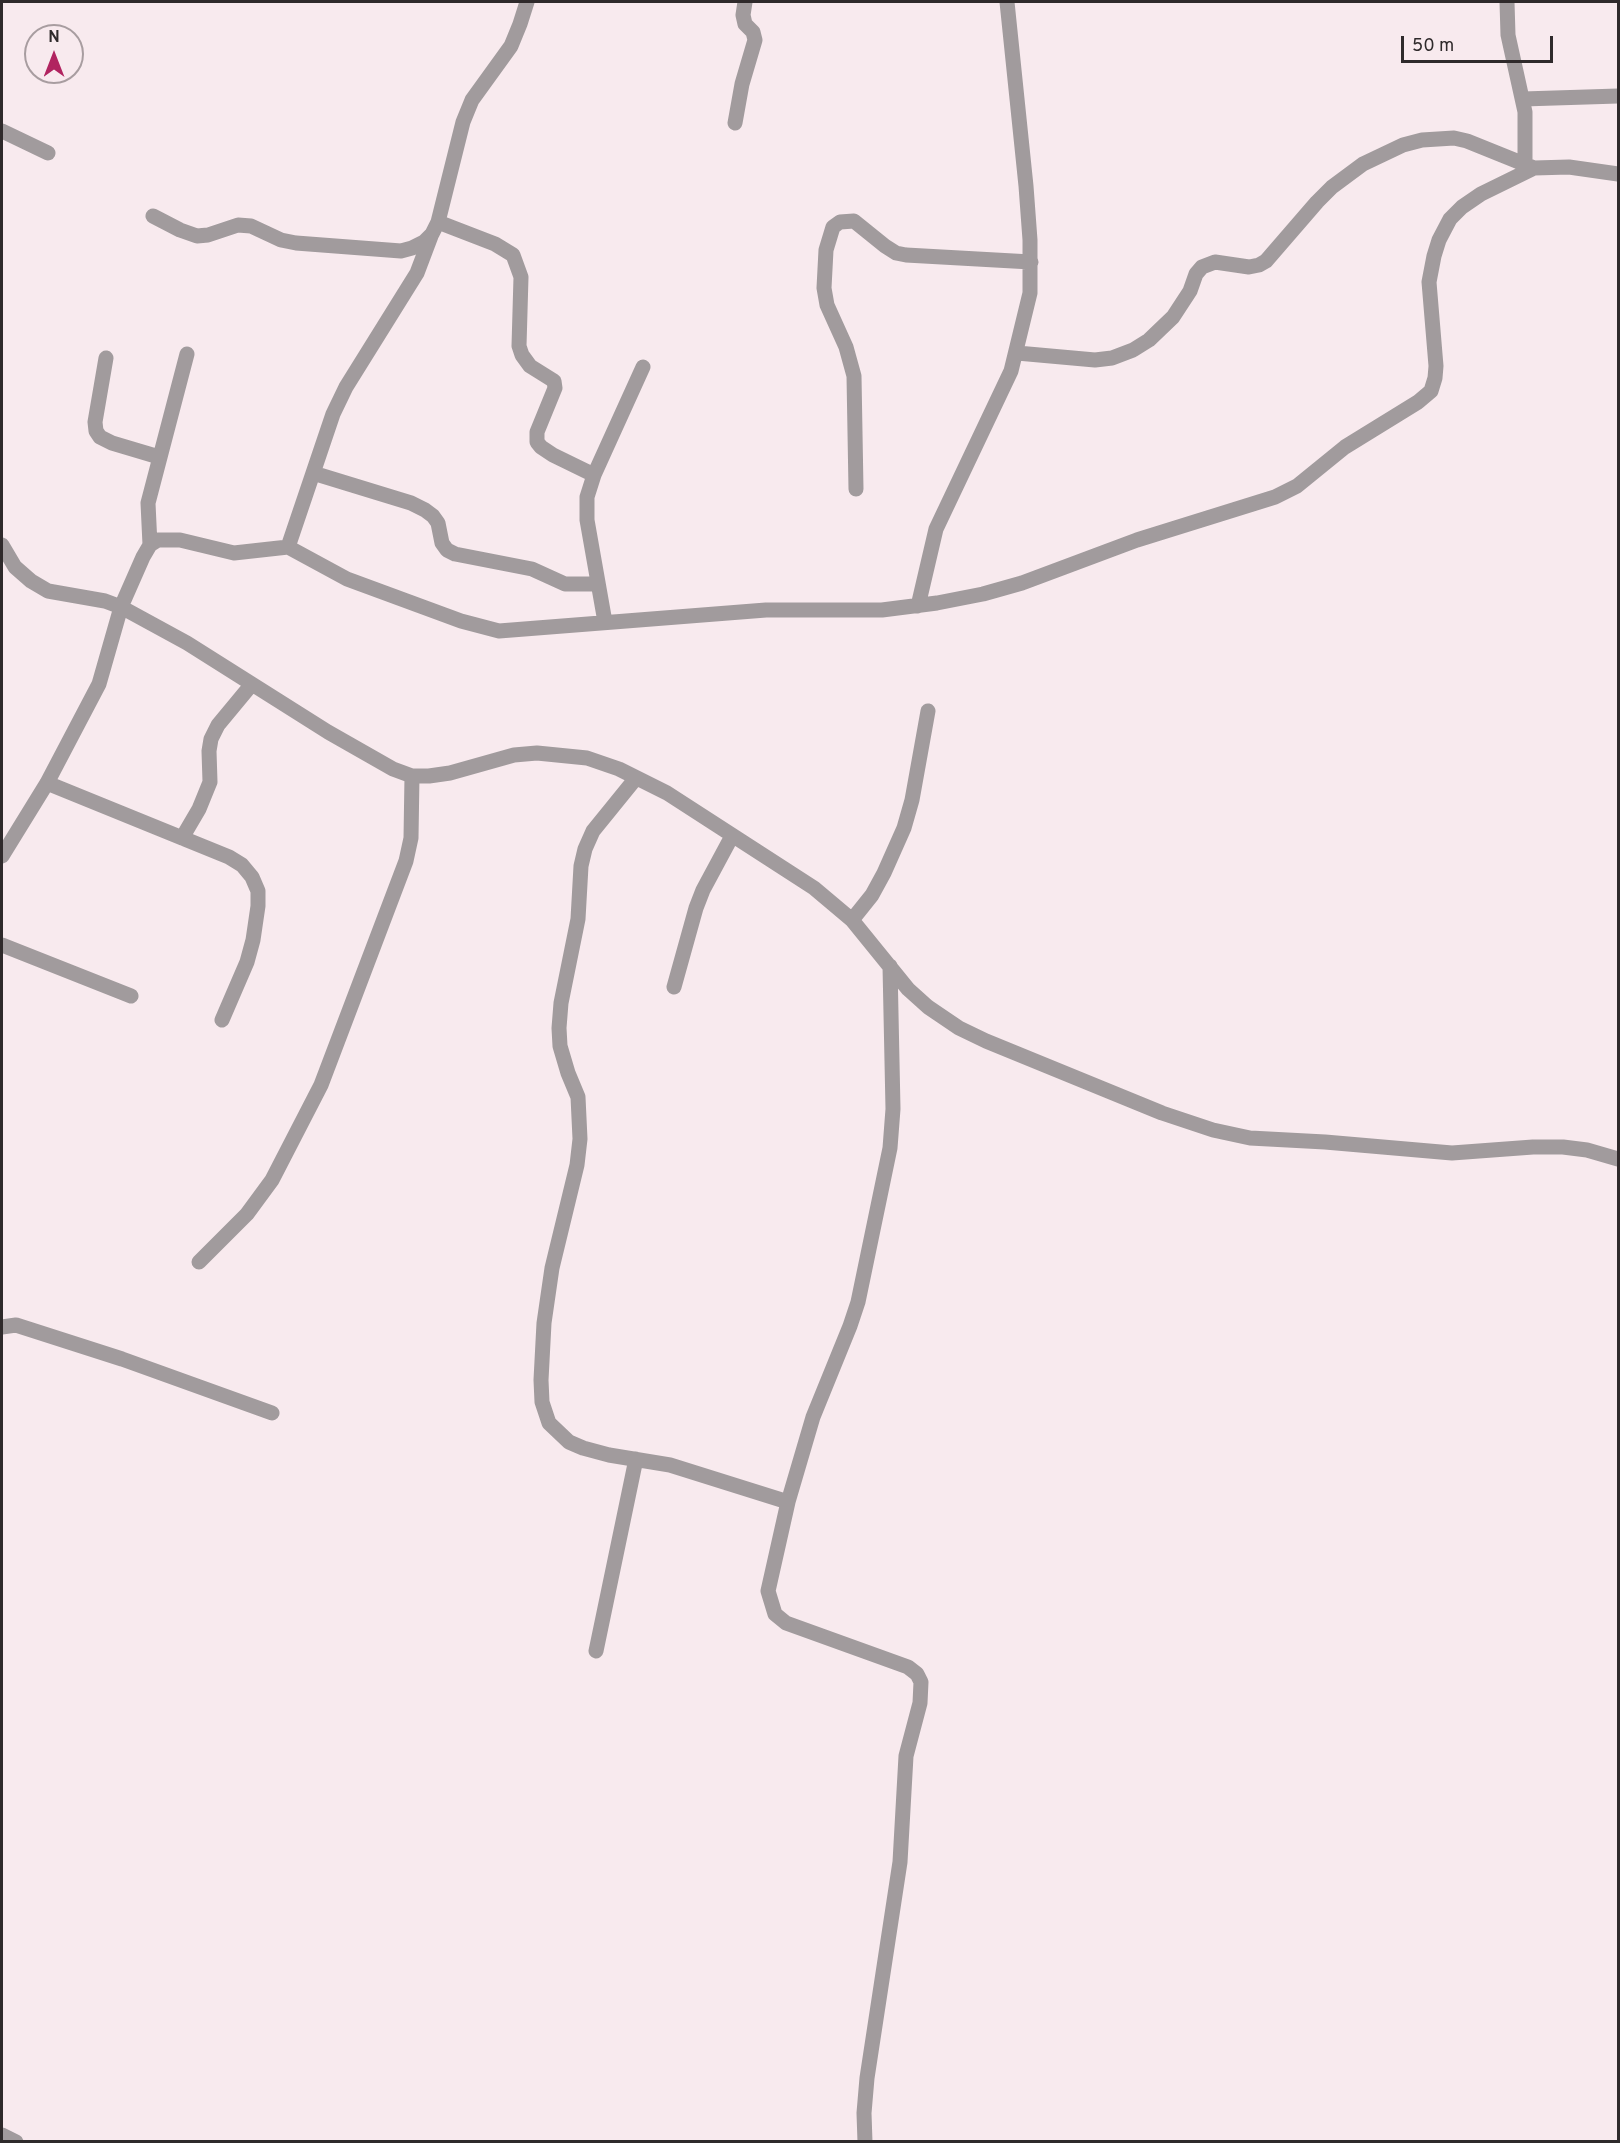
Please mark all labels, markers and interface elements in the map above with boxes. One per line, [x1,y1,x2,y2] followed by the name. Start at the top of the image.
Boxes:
[24,24,84,84] north arrow
[1404,24,1556,62] scale bar
[48,28,60,48] text: N
[1412,35,1454,58] text: 50 m

